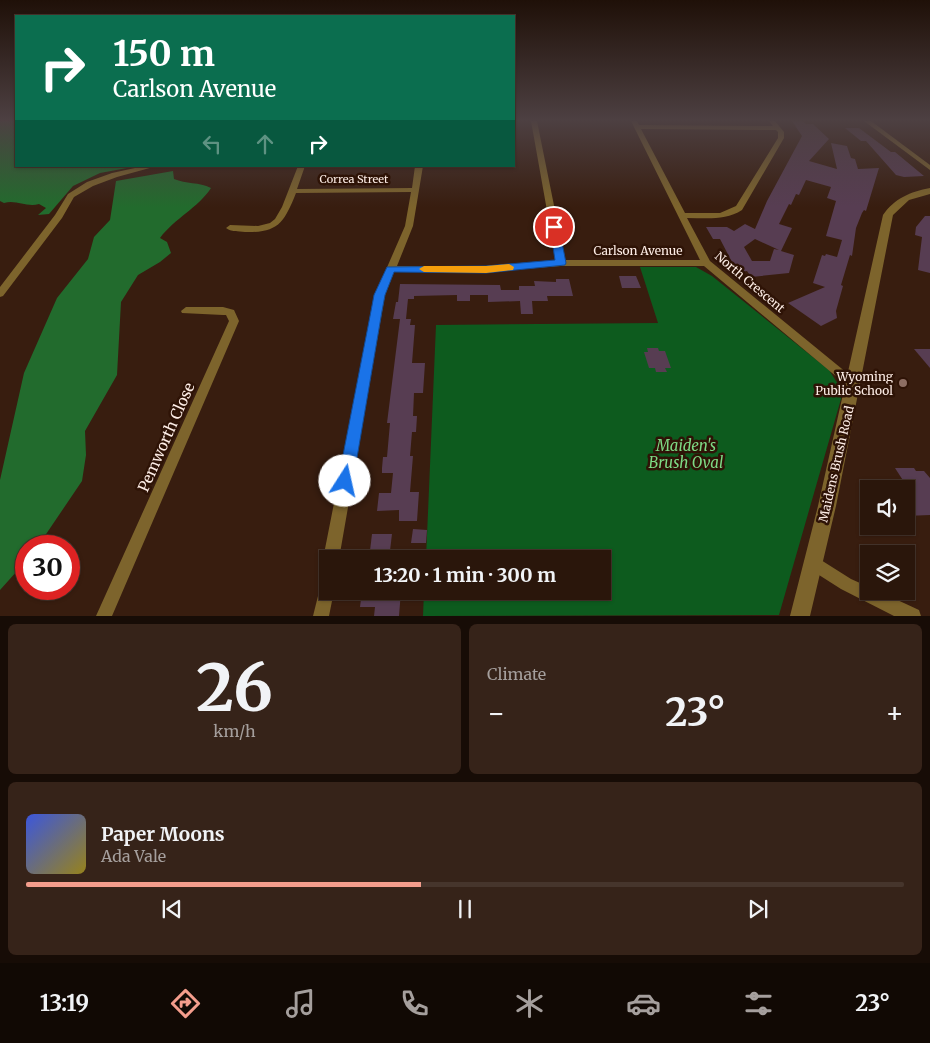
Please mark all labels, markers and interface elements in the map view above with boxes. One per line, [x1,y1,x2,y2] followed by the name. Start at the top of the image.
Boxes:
[113,32,215,76] text: 150 m
[30,35,95,100] icon: right
[113,75,276,103] text: Carlson Avenue
[198,130,226,158] icon: left
[251,130,279,158] icon: ahead
[304,130,332,158] icon: right
[320,172,389,186] street label: Correa Street
[533,206,575,248] pin
[540,213,568,241] icon: arrive
[594,243,682,258] street label: Carlson Avenue
[712,248,788,316] street label: North Crescent
[815,369,894,398] place label: Wyoming Public School
[897,377,909,389] marker: Wyoming Public School
[133,379,199,495] street label: Pemworth Close
[815,404,857,524] street label: Maidens Brush Road
[649,436,723,472] park label: Maiden's Brush Oval
[318,454,370,506] position arrow
[860,480,915,600] map controls
[860,480,915,535] button: sound
[15,535,80,600] speed limit sign: 30
[860,545,915,600] button: layers
[374,563,556,587] text: 13:20 · 1 min · 300 m
[196,647,273,729] text: 26
[487,664,546,684] text: Climate
[665,689,726,736] text: 23°
[487,695,506,731] text: −
[885,695,904,731] text: +
[213,721,256,741] text: km/h
[101,822,225,846] text: Paper Moons
[101,846,166,866] text: Ada Vale
[158,895,186,923] icon: previous
[451,895,479,923] icon: pause
[744,895,772,923] icon: next
[168,986,203,1021] icon: directions
[283,986,318,1021] icon: music
[397,986,432,1021] icon: phone
[512,986,547,1021] icon: climate
[626,986,661,1021] icon: car
[741,986,776,1021] icon: filters
[40,989,89,1017] text: 13:19
[855,989,890,1017] text: 23°

